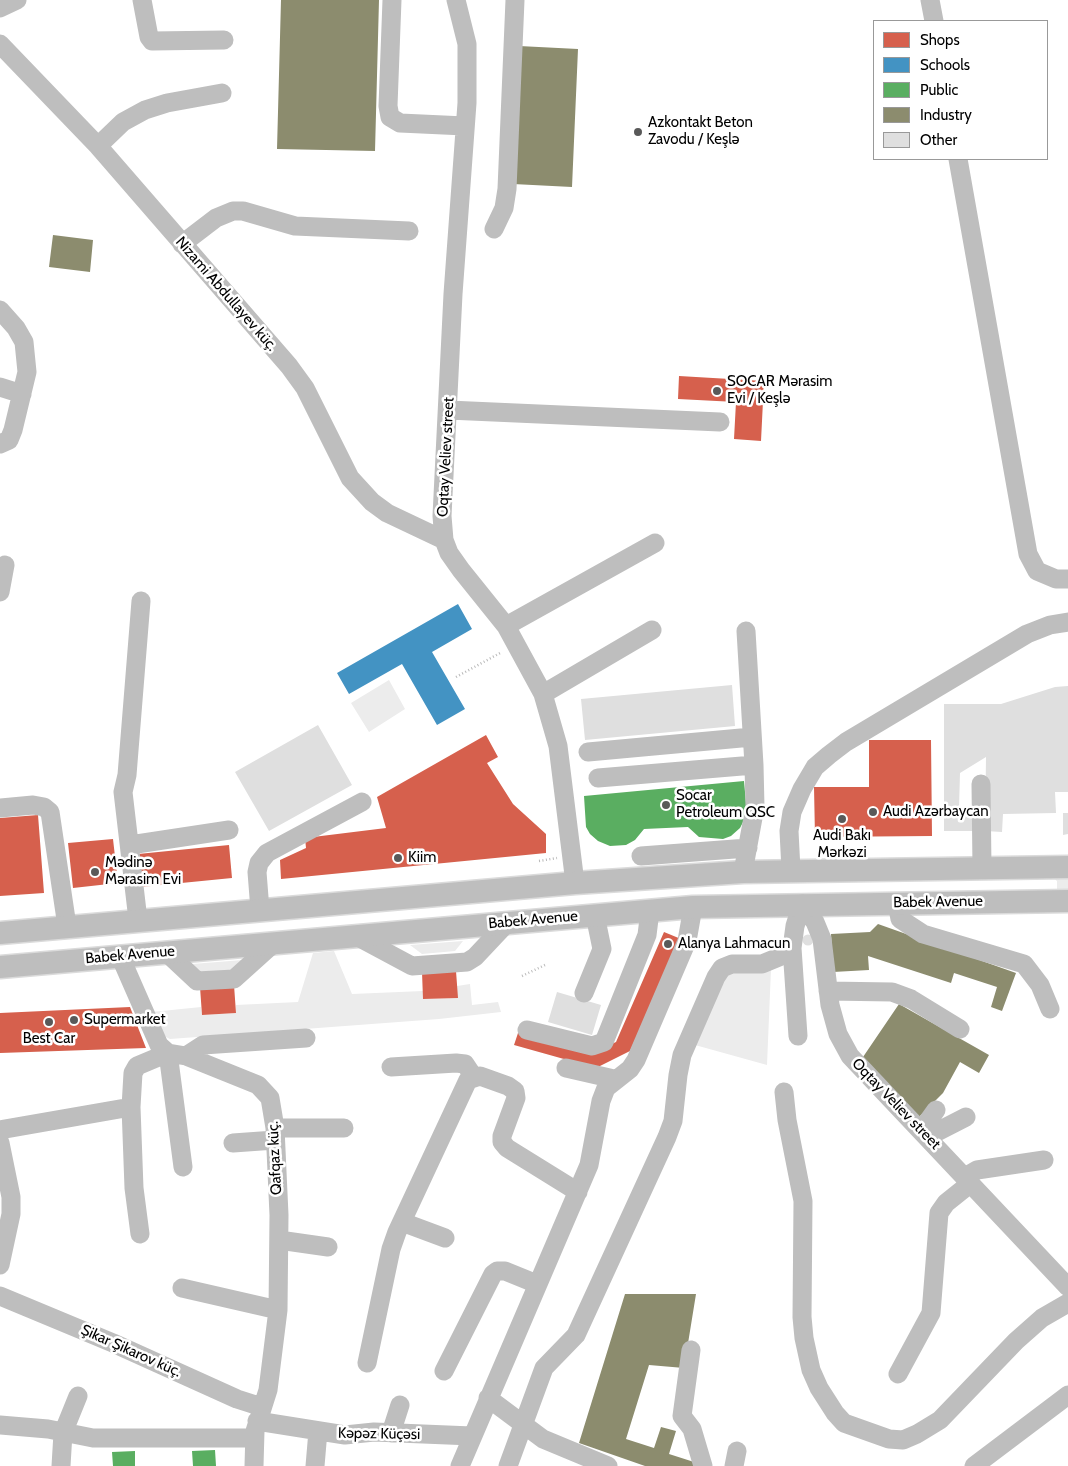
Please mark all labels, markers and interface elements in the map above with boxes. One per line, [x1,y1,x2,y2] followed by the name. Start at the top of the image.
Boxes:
[873,20,1048,160] legend
[920,31,960,49] text: Shops
[920,56,970,74] text: Schools
[920,81,958,99] text: Public
[920,106,972,124] text: Industry
[648,114,753,149] place label: Azkontakt Beton Zavodu / Keşlə
[632,126,644,138] marker: Azkontakt Beton Zavodu / Keşlə
[920,131,957,149] text: Other
[171,233,281,355] street label: Nizami Abdullayev küç.
[727,373,832,408] place label: SOCAR Mərasim Evi / Keşlə
[711,385,723,397] marker: SOCAR Mərasim Evi / Keşlə
[434,397,458,517] street label: Oqtay Veliev street
[676,787,775,822] place label: Socar Petroleum QSC
[660,799,672,811] marker: Socar Petroleum QSC
[883,803,989,821] place label: Audi Azərbaycan
[867,806,879,818] marker: Audi Azərbaycan
[836,813,848,825] marker: Audi Bakı Mərkəzi
[813,827,871,862] place label: Audi Bakı Mərkəzi
[408,849,436,867] place label: Kiim
[392,852,404,864] marker: Kiim
[105,854,181,889] place label: Mədinə Mərasim Evi
[89,866,101,878] marker: Mədinə Mərasim Evi
[893,892,983,912] street label: Babek Avenue
[487,907,579,933] street label: Babek Avenue
[678,935,790,953] place label: Alanya Lahmacun
[662,938,674,950] marker: Alanya Lahmacun
[84,942,176,968] street label: Babek Avenue
[84,1011,166,1029] place label: Supermarket
[68,1014,80,1026] marker: Supermarket
[43,1016,55,1028] marker: Best Car
[23,1030,75,1048] place label: Best Car
[848,1055,944,1153] street label: Oqtay Veliev street
[264,1121,286,1195] street label: Qafqaz küç.
[78,1321,184,1381] street label: Şikar Şikarov küç.
[338,1424,420,1444] street label: Kəpəz Küçəsi

